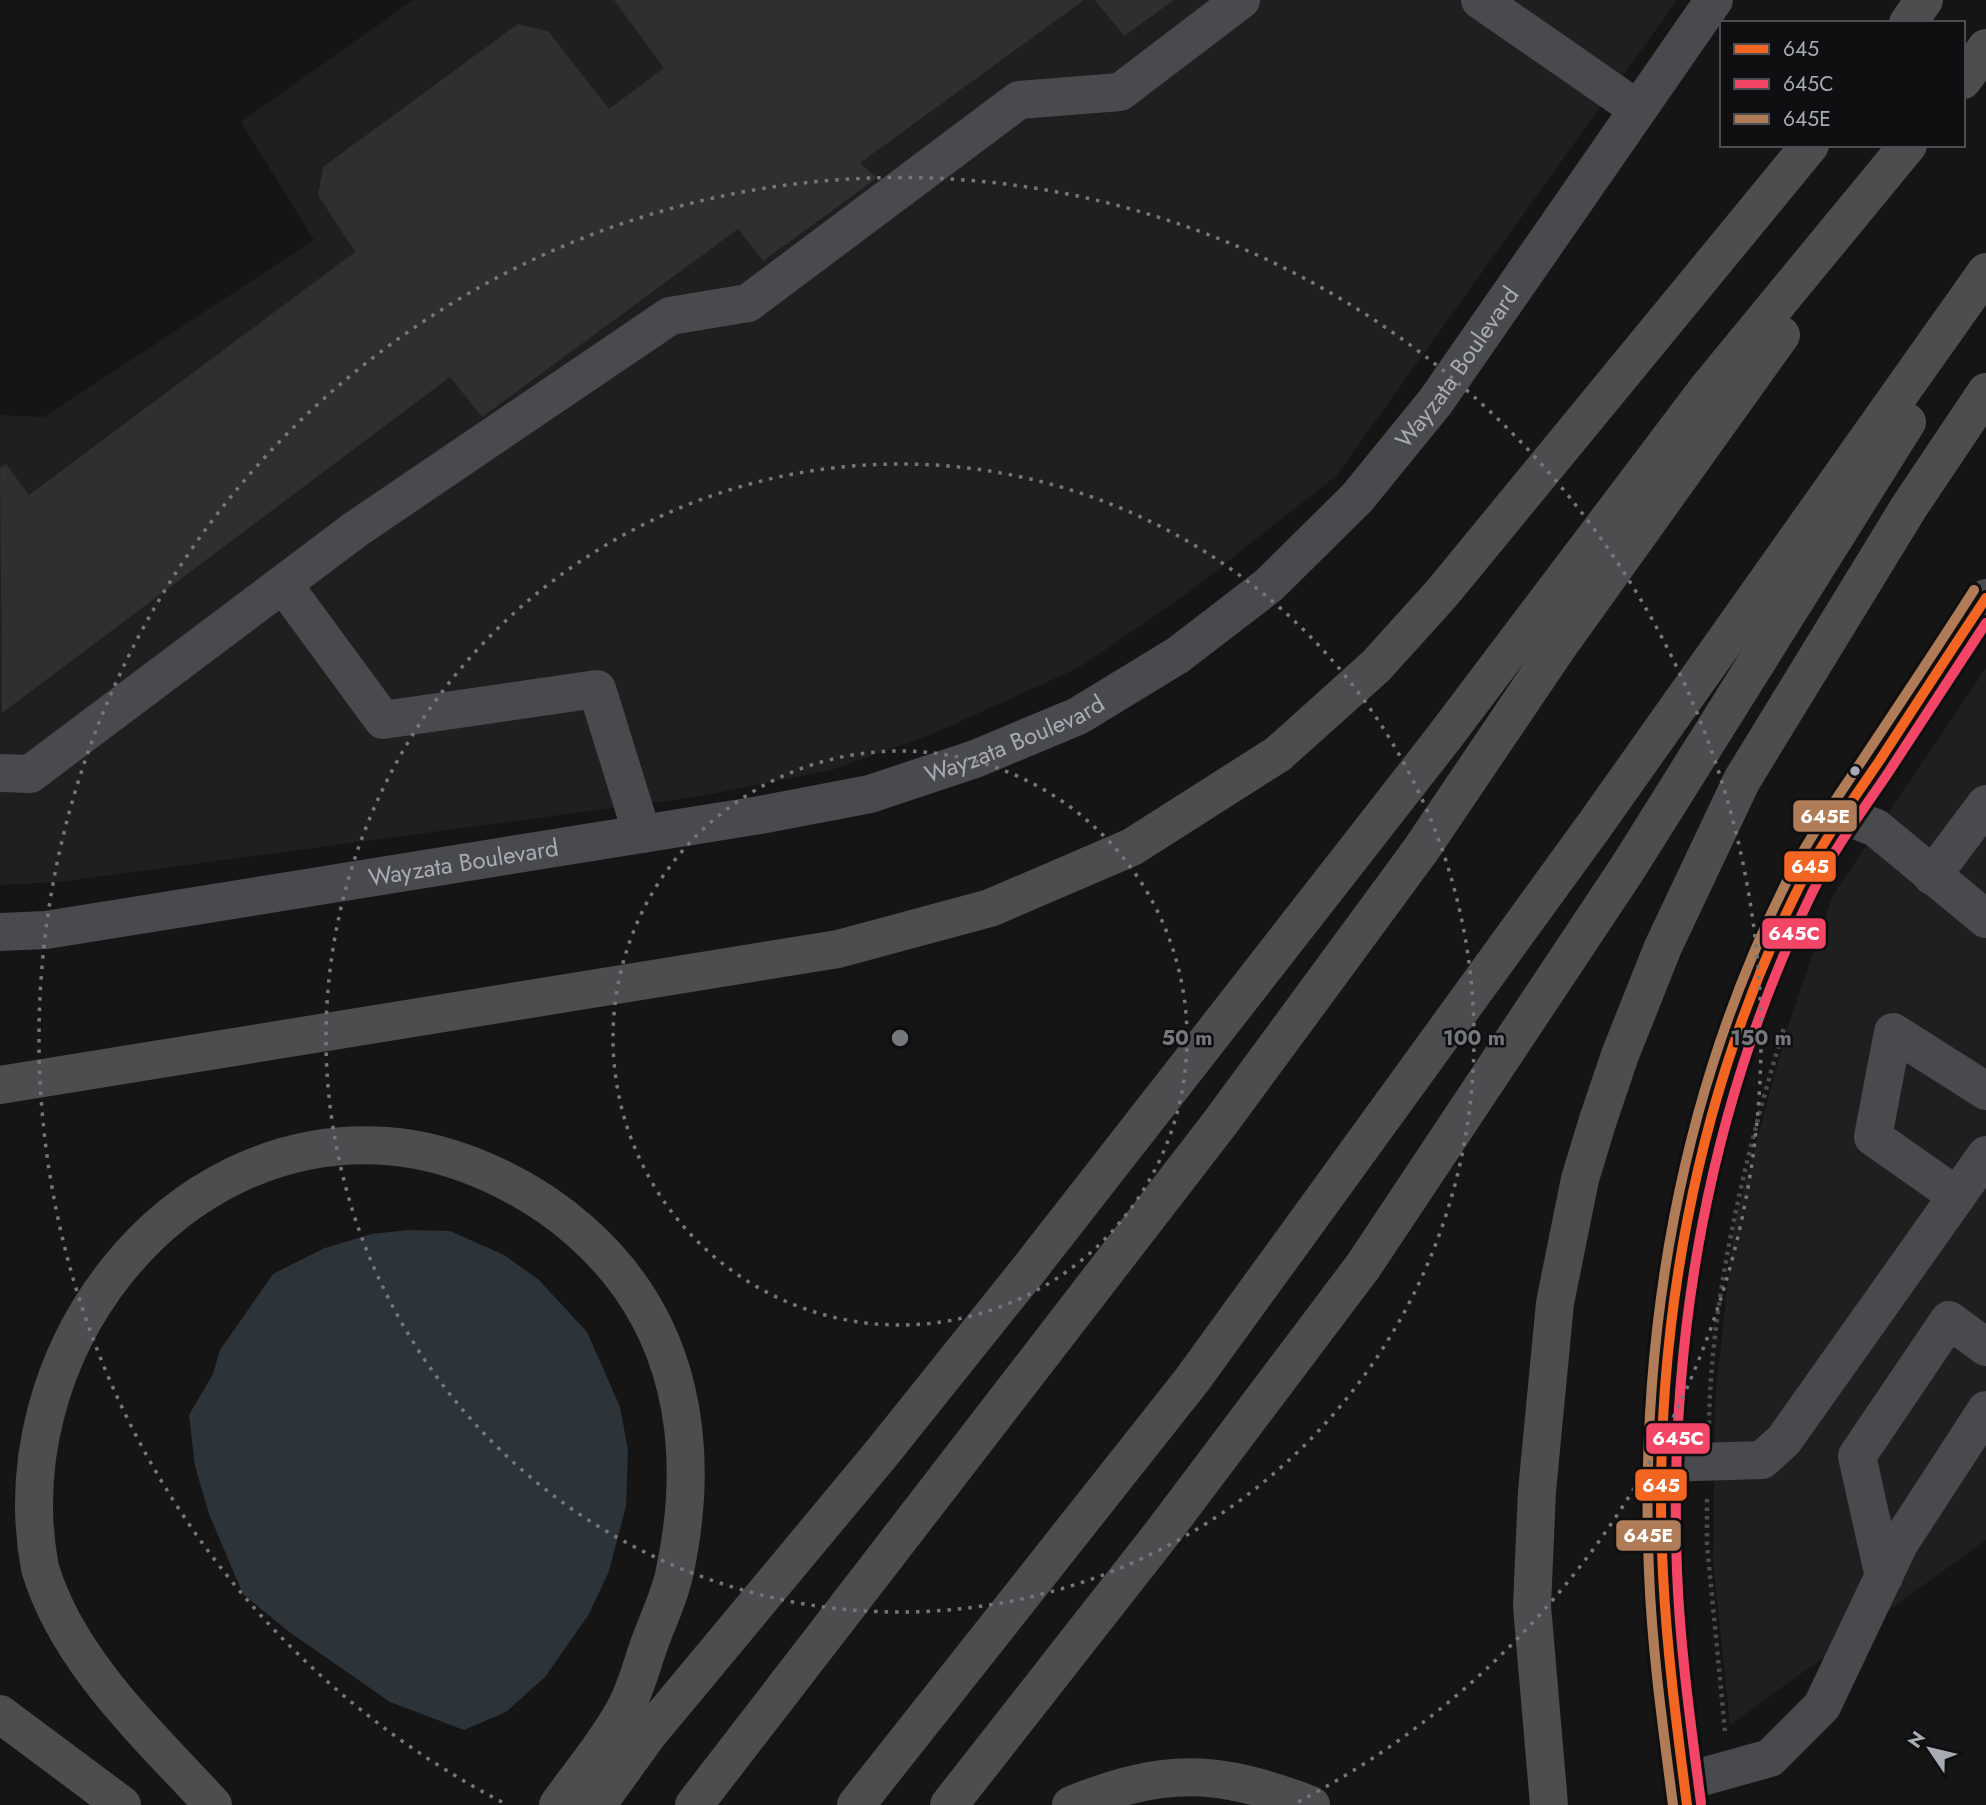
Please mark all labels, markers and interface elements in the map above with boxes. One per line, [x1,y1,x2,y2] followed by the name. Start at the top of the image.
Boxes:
[1720,21,1965,147] legend
[1783,34,1819,64] text: 645
[1783,69,1834,99] text: 645C
[1783,104,1831,134] text: 645E
[1387,279,1527,455] street label: Wayzata Boulevard
[920,686,1111,792] street label: Wayzata Boulevard
[1848,764,1862,778] unlabelled marker
[1792,799,1858,833] line badge: 645E
[1800,803,1850,830] text: 645E
[366,830,561,895] street label: Wayzata Boulevard
[1783,850,1837,883] line badge: 645
[1791,853,1829,880] text: 645
[1761,917,1827,950] line badge: 645C
[1768,920,1820,947] text: 645C
[1162,1023,1212,1053] text: 50 m
[1443,1023,1505,1053] text: 100 m
[1730,1023,1792,1053] text: 150 m
[888,1026,912,1050] centre of rings
[1645,1422,1711,1455] line badge: 645C
[1652,1425,1704,1452] text: 645C
[1634,1468,1688,1502] line badge: 645
[1642,1472,1680,1499] text: 645
[1615,1519,1682,1552] line badge: 645E
[1623,1522,1673,1549] text: 645E
[1895,1714,1965,1784] north arrow
[1901,1726,1932,1753] text: N

